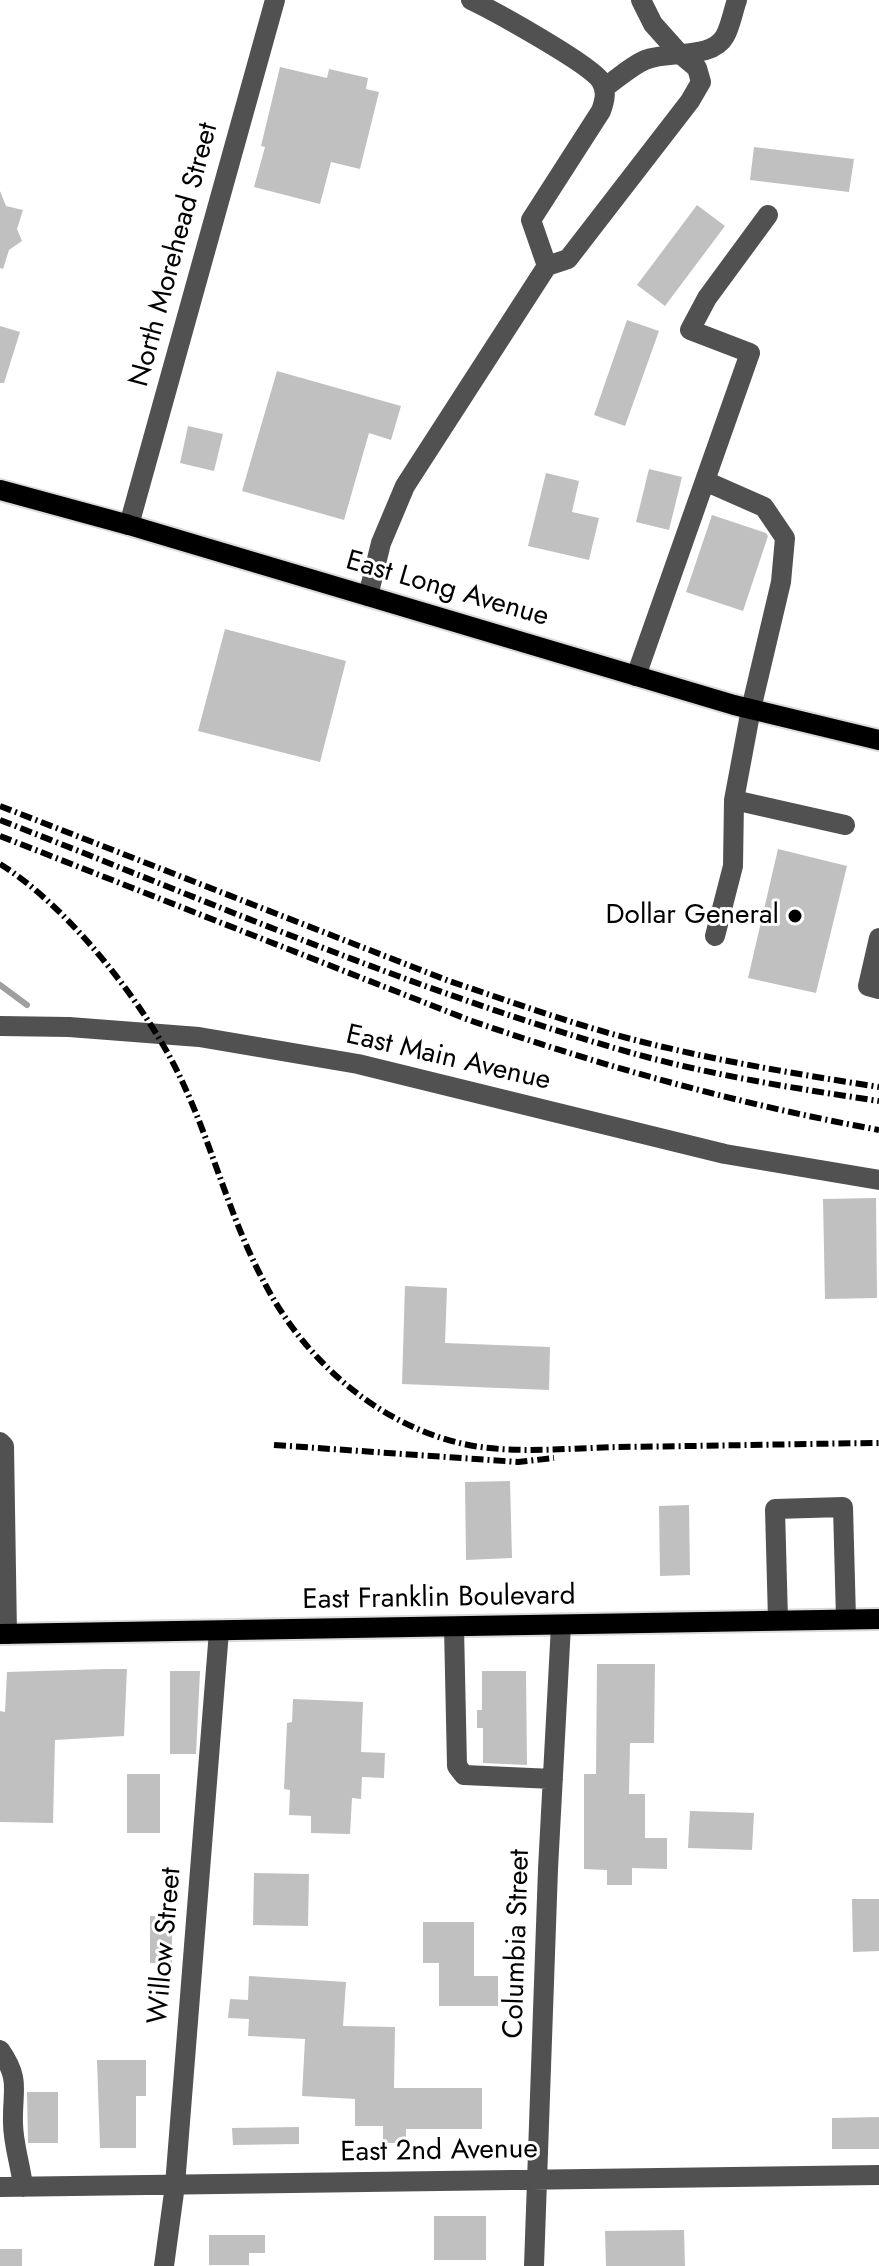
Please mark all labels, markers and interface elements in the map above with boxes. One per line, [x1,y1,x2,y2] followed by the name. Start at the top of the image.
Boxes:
[124,119,226,391] street label: North Morehead Street
[342,545,552,635] street label: East Long Avenue
[606,899,779,933] place label: Dollar General
[786,907,804,925] marker: Dollar General
[342,1019,554,1099] street label: East Main Avenue
[302,1580,576,1618] street label: East Franklin Boulevard
[498,1849,538,2039] street label: Columbia Street
[142,1866,190,2026] street label: Willow Street
[340,2133,538,2171] street label: East 2nd Avenue

